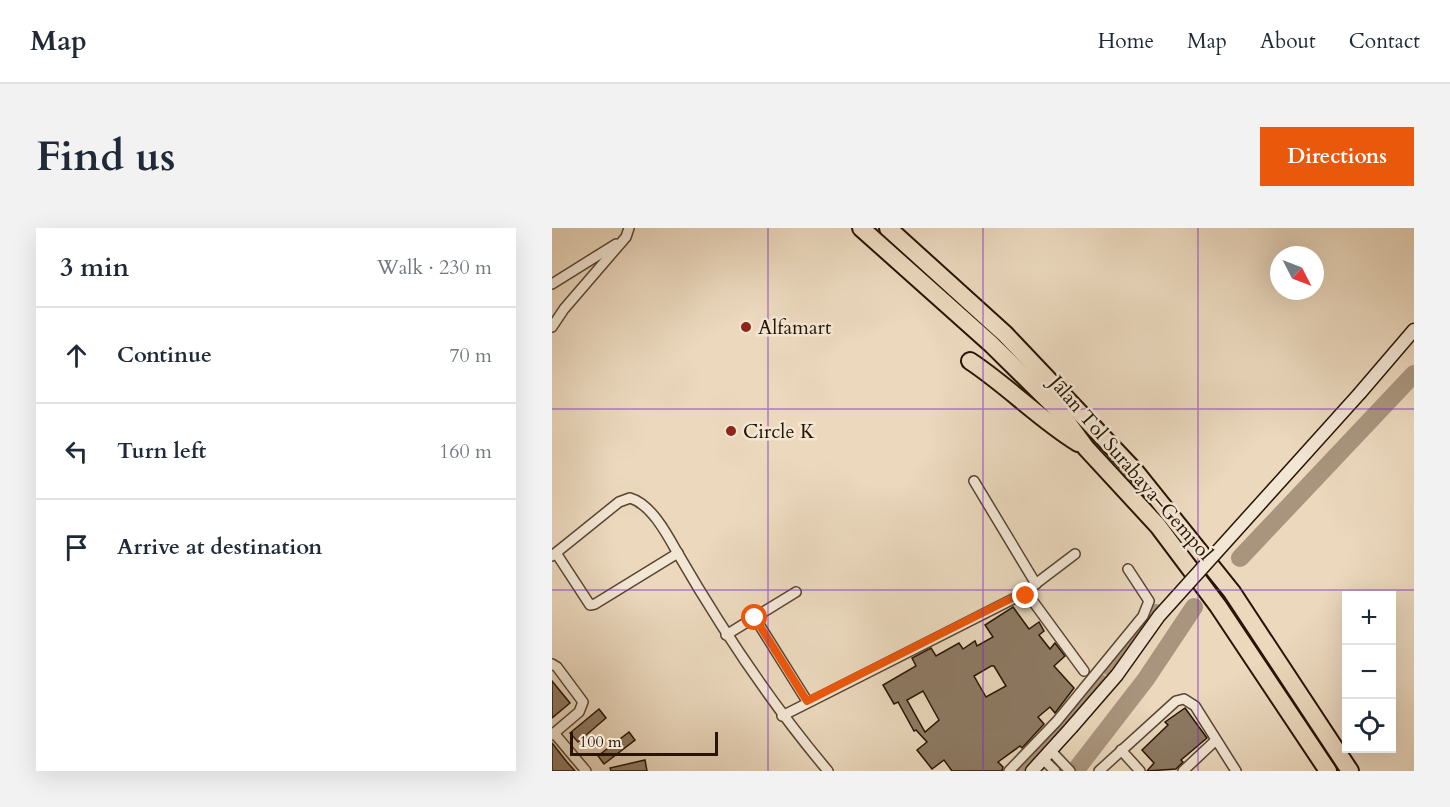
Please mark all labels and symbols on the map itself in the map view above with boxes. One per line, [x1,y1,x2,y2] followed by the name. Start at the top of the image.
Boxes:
[1270,246,1324,300] north arrow
[758,314,832,341] place label: Alfamart
[739,320,753,334] marker: Alfamart
[1041,368,1219,566] street label: Jalan Tol Surabaya–Gempol
[743,418,815,445] place label: Circle K
[724,424,738,438] marker: Circle K
[1012,582,1038,608] route end
[741,604,767,630] route start
[570,729,718,756] scale bar

